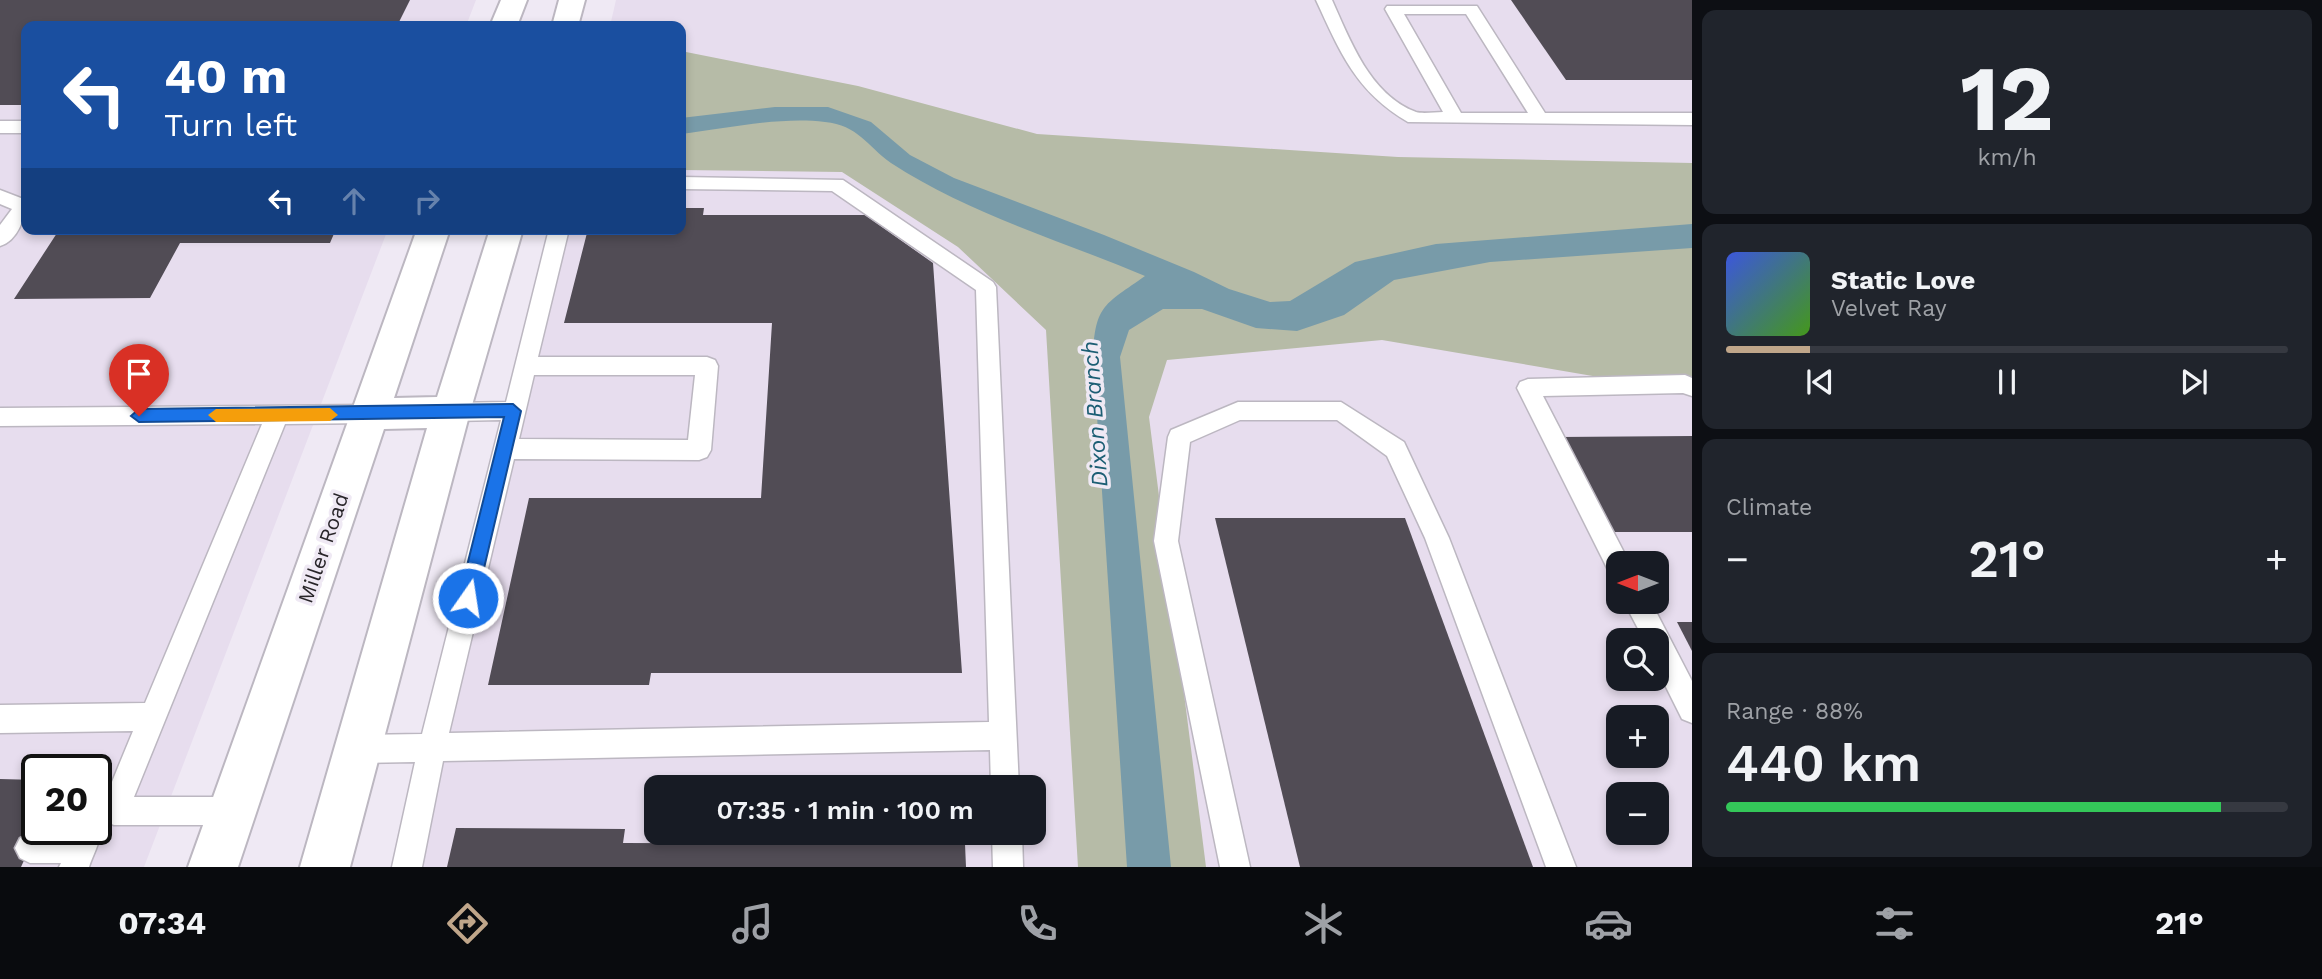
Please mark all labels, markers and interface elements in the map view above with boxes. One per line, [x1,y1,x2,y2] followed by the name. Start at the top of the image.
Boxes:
[1960,45,2054,152] text: 12
[164,47,287,105] text: 40 m
[49,49,140,140] icon: left
[164,106,297,144] text: Turn left
[1977,144,2037,171] text: km/h
[262,182,300,220] icon: left
[335,182,373,220] icon: ahead
[408,182,446,220] icon: right
[1831,265,1975,295] text: Static Love
[1831,295,1947,322] text: Velvet Ray
[1076,340,1114,488] water label: Dixon Branch
[109,344,169,416] pin
[120,355,158,393] icon: arrive
[1801,363,1839,401] icon: previous
[1988,363,2026,401] icon: pause
[2175,363,2213,401] icon: next
[292,490,354,606] street label: Miller Road
[1726,494,1812,521] text: Climate
[1968,529,2046,590] text: 21°
[1726,537,1749,581] text: −
[2265,537,2288,581] text: +
[1606,551,1670,614] north arrow
[1606,551,1669,845] map controls
[431,561,505,635] position arrow
[1606,628,1669,691] button: search
[1726,698,1863,725] text: Range · 88%
[1606,705,1669,768] button: +
[1726,733,1921,794] text: 440 km
[21,754,112,845] speed limit sign: 20
[1606,782,1669,845] button: −
[717,795,973,825] text: 07:35 · 1 min · 100 m
[443,899,492,948] icon: directions
[728,899,777,948] icon: music
[1013,899,1062,948] icon: phone
[1299,899,1348,948] icon: climate
[1584,899,1633,948] icon: car
[1870,899,1919,948] icon: filters
[118,904,206,942] text: 07:34
[2155,904,2204,942] text: 21°

